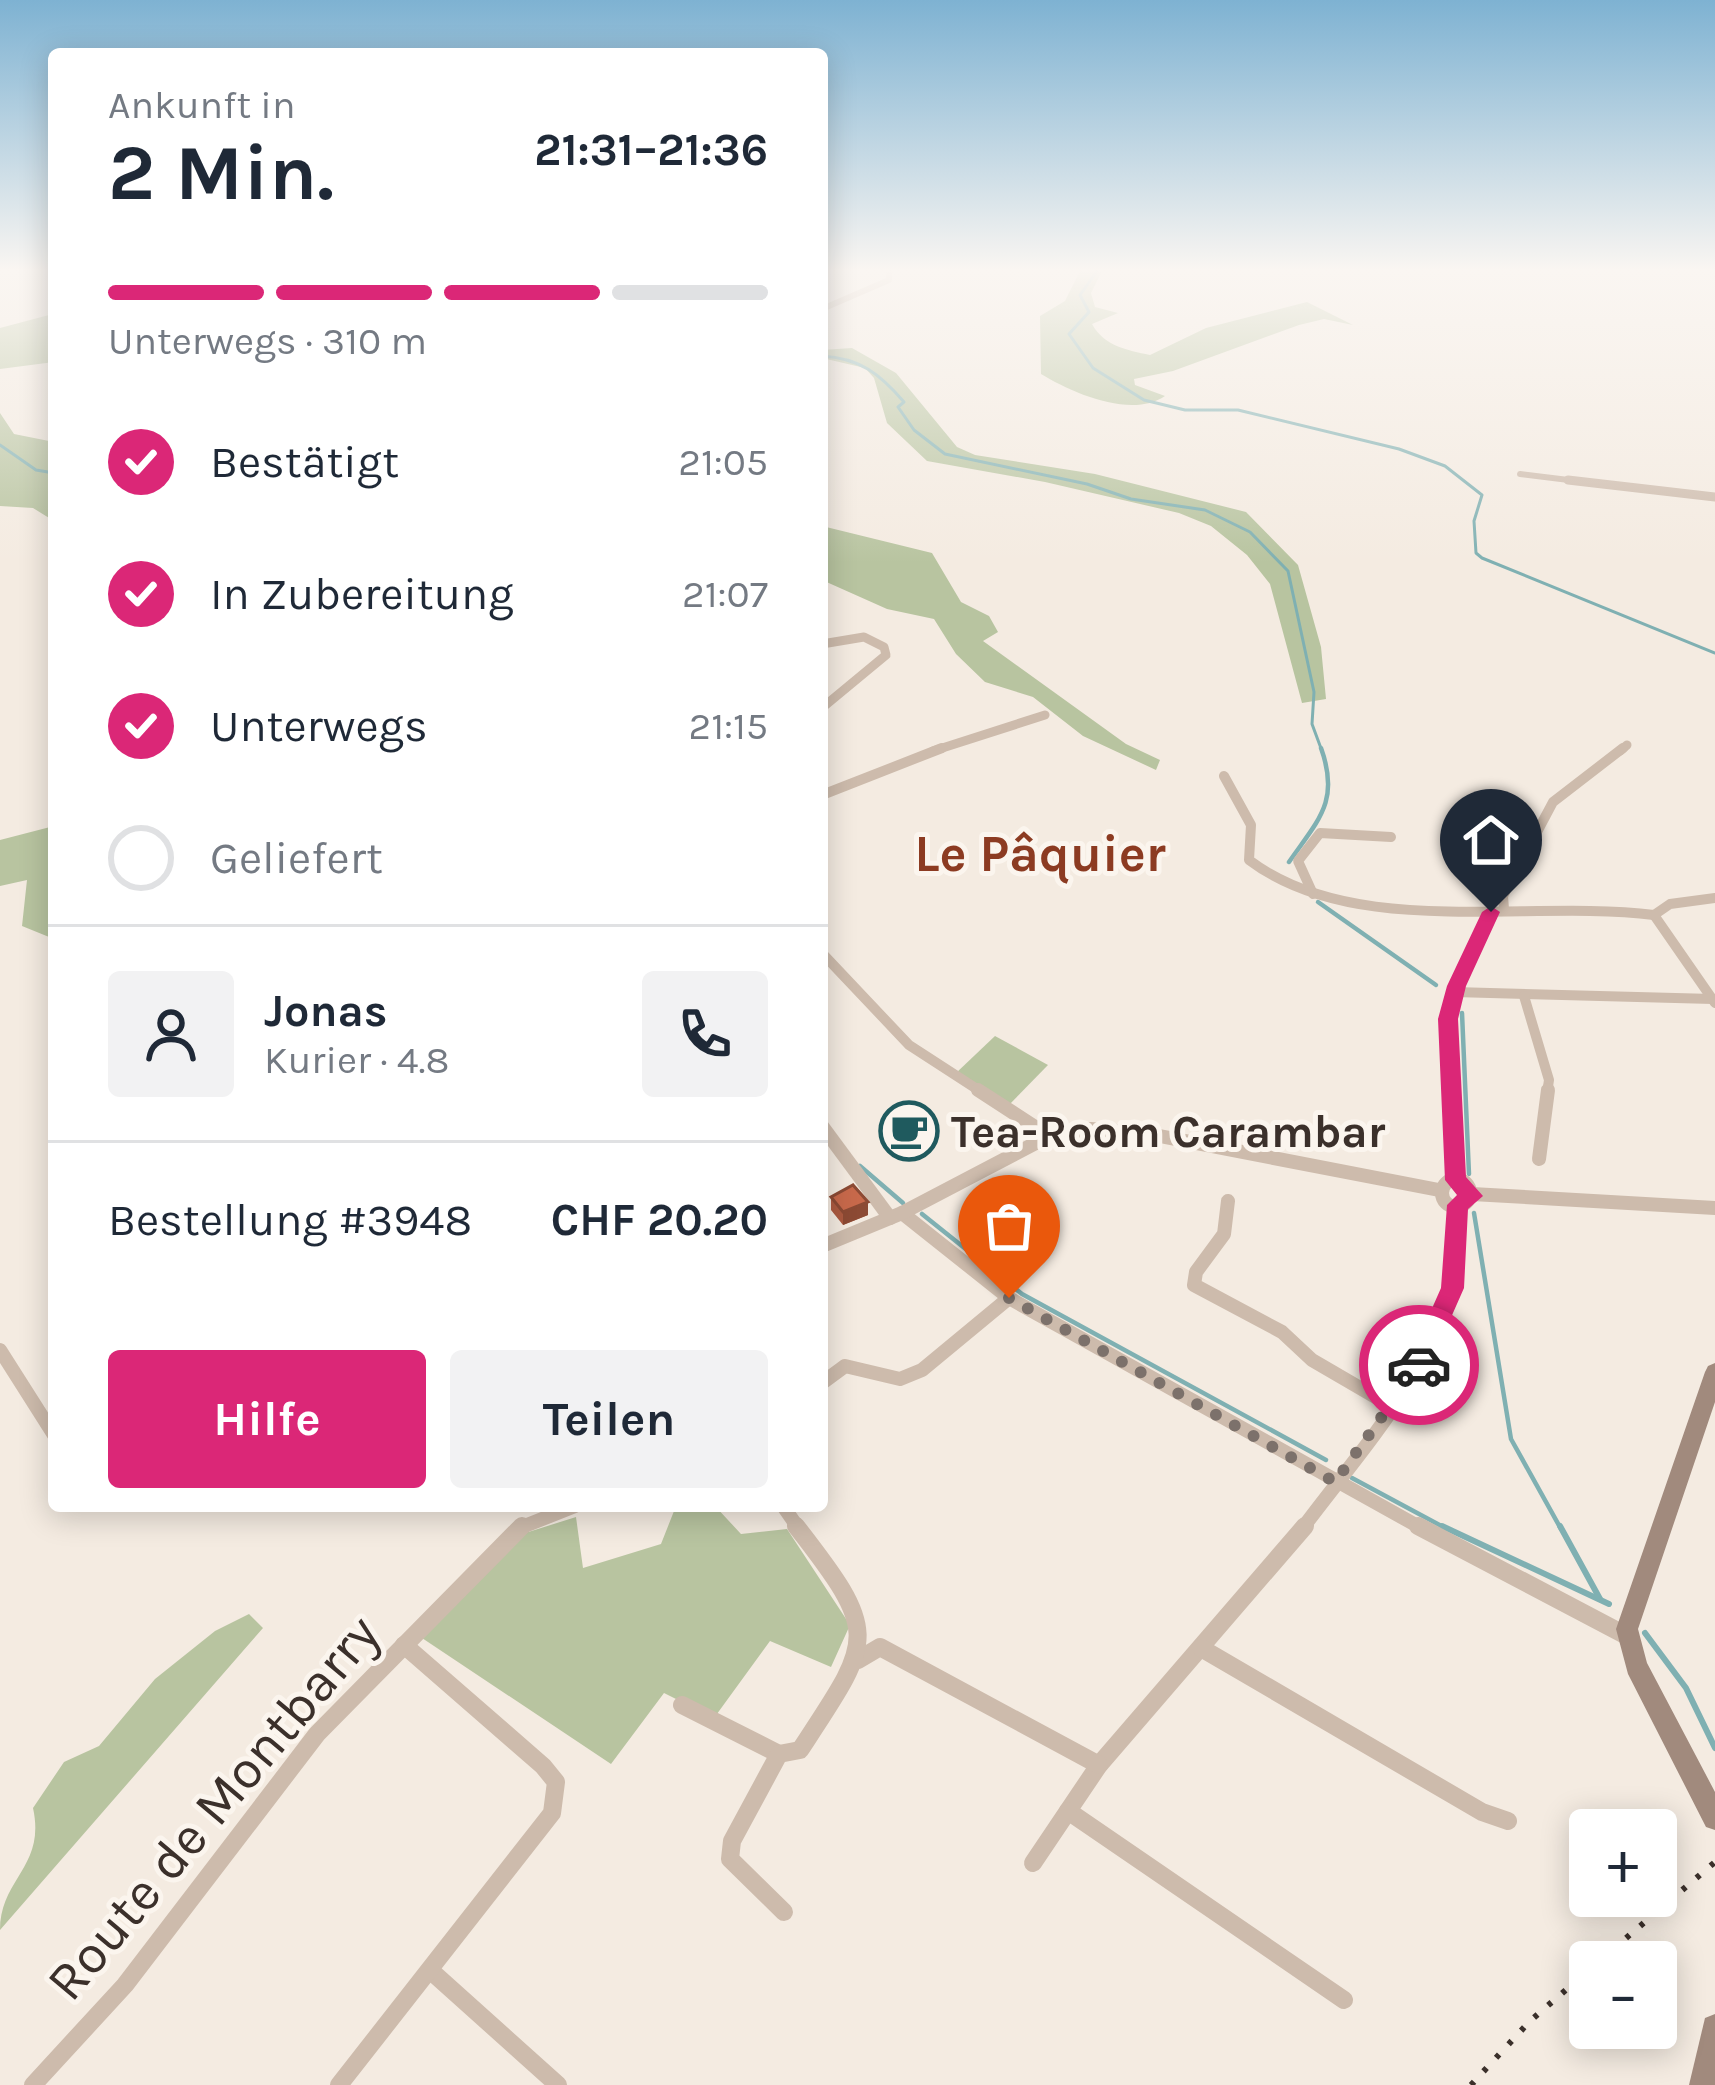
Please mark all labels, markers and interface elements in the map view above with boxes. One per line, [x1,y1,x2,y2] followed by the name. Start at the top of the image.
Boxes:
[108,82,296,128] text: Ankunft in
[534,124,768,176] text: 21:31–21:36
[108,127,334,219] text: 2 Min.
[108,318,427,364] text: Unterwegs · 310 m
[108,429,174,495] icon: check
[210,436,399,488] text: Bestätigt
[678,439,768,485] text: 21:05
[108,561,174,627] icon: check
[210,568,514,620] text: In Zubereitung
[682,571,768,617] text: 21:07
[108,693,174,759] icon: check
[210,700,428,752] text: Unterwegs
[689,703,768,749] text: 21:15
[1440,789,1542,912] pin
[1458,807,1524,873] icon: home
[914,824,1166,884] district label: Le Pâquier
[210,832,383,884] text: Geliefert
[108,971,234,1097] button: person
[642,971,768,1097] button: phone
[264,985,388,1037] text: Jonas
[264,1037,449,1083] text: Kurier · 4.8
[878,1100,940,1162] cafe icon: Tea-Room Carambar
[951,1106,1386,1158] place label: Tea-Room Carambar
[958,1175,1060,1298] pin
[976,1193,1042,1259] icon: bag
[108,1194,472,1246] text: Bestellung #3948
[551,1194,768,1246] text: CHF 20.20
[1359,1305,1479,1425] courier
[1386,1332,1452,1398] icon: car
[108,1350,426,1488] button: Hilfe
[450,1350,768,1488] button: Teilen
[33,1602,392,2013] street label: Route de Montbarry
[1569,1809,1677,2049] map controls
[1569,1809,1677,1917] button: +
[1569,1941,1677,2049] button: −

